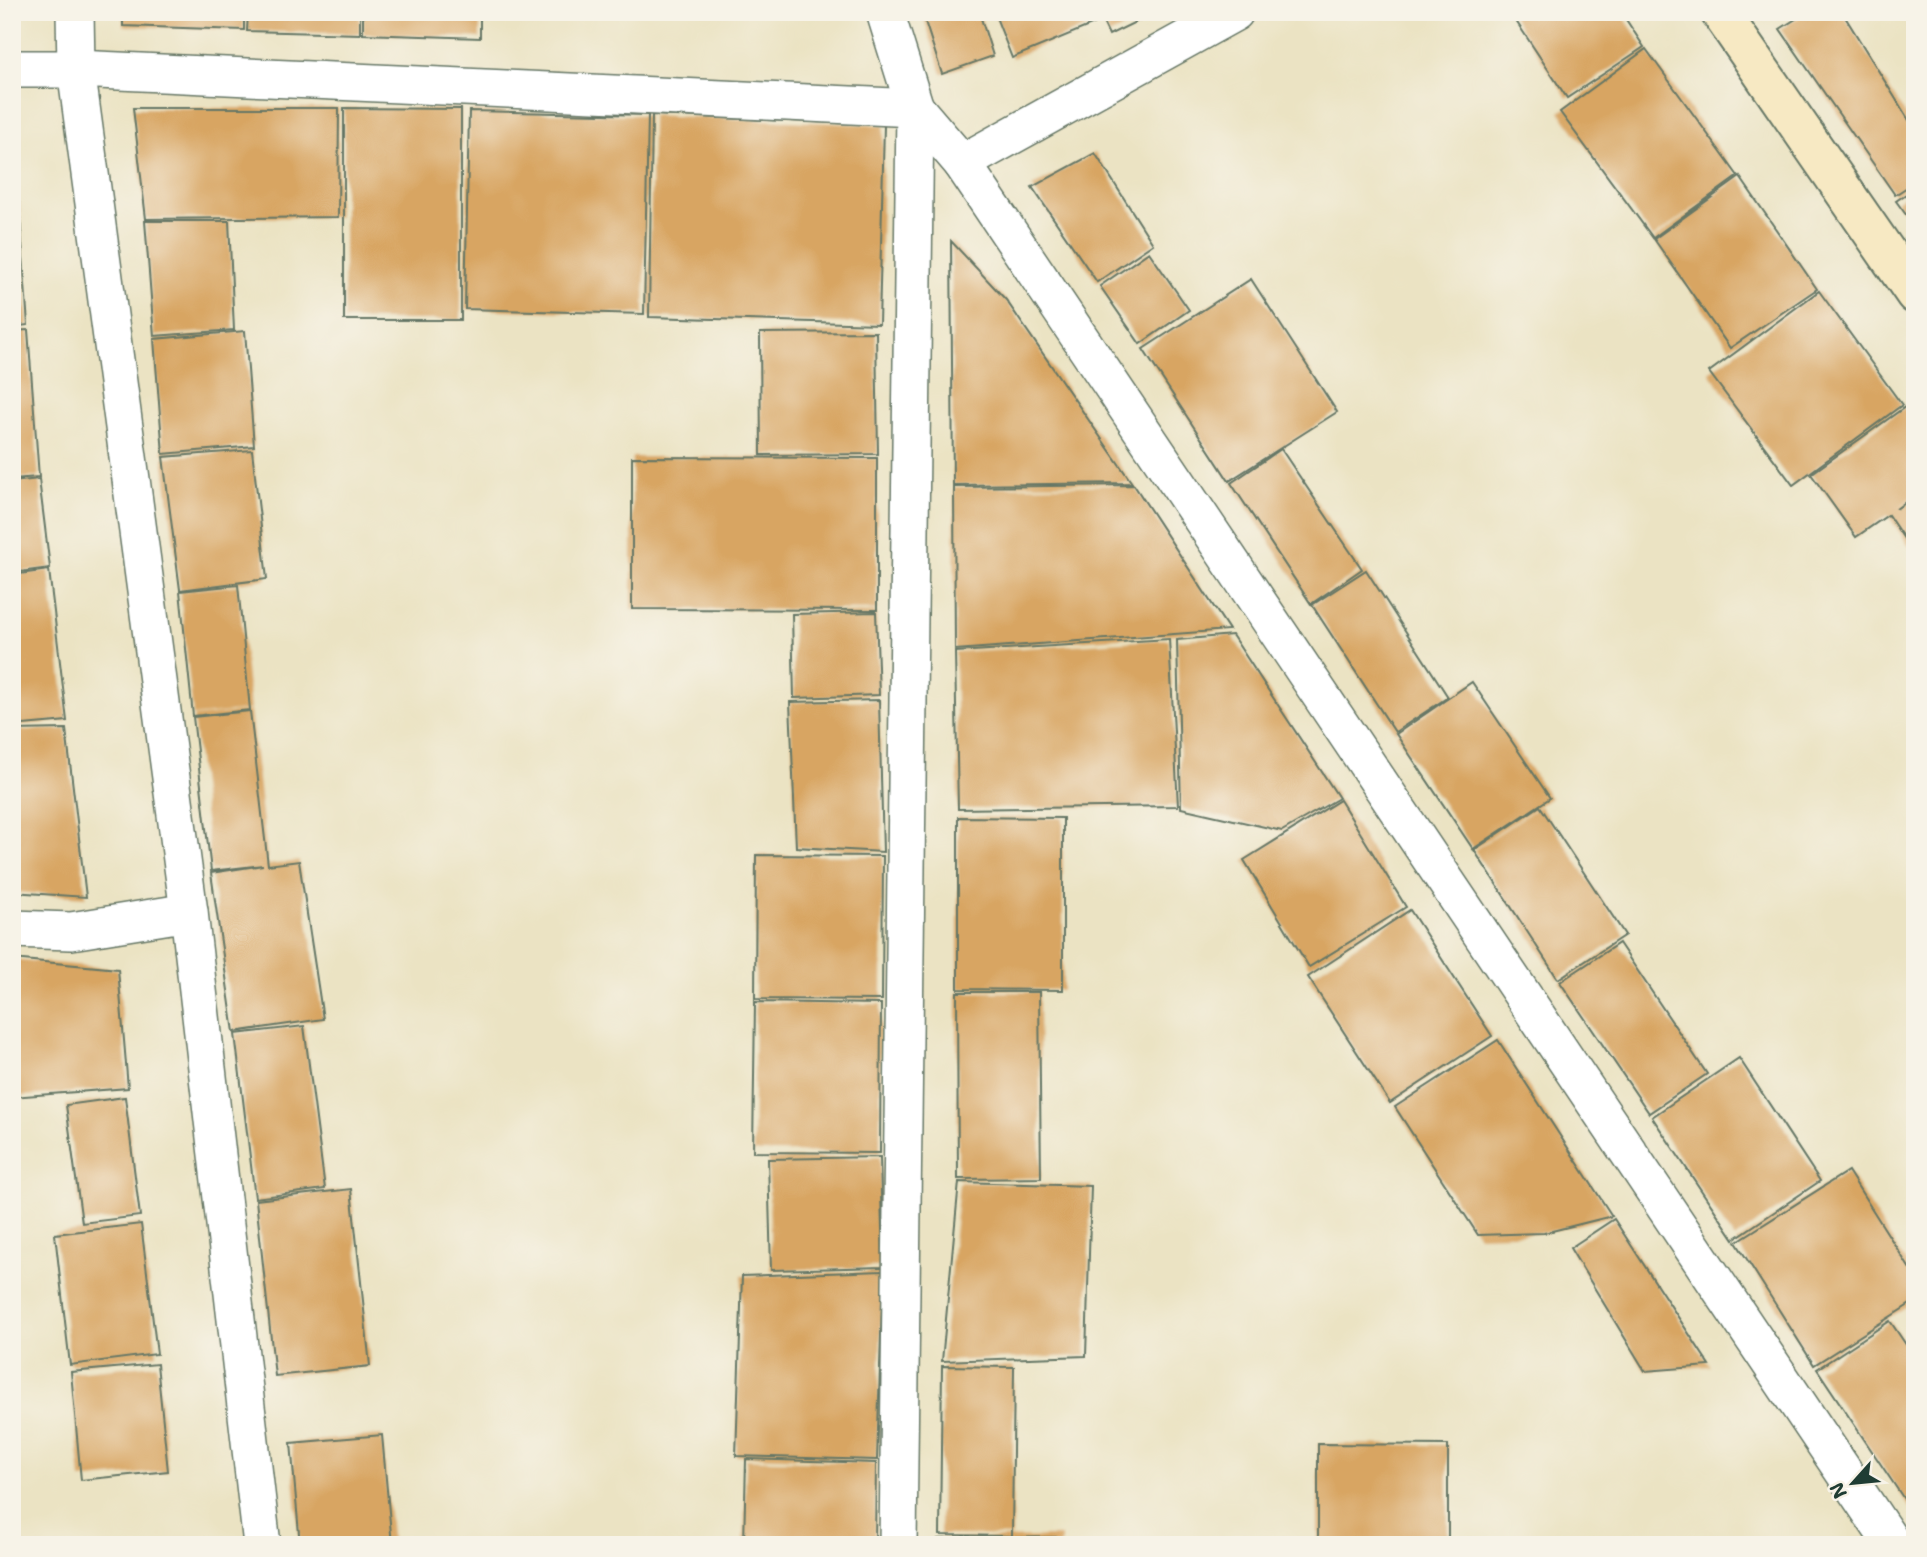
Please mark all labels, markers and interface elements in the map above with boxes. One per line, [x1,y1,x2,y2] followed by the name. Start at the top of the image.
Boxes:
[1818,1448,1888,1518] north arrow
[1824,1478,1853,1503] text: N

